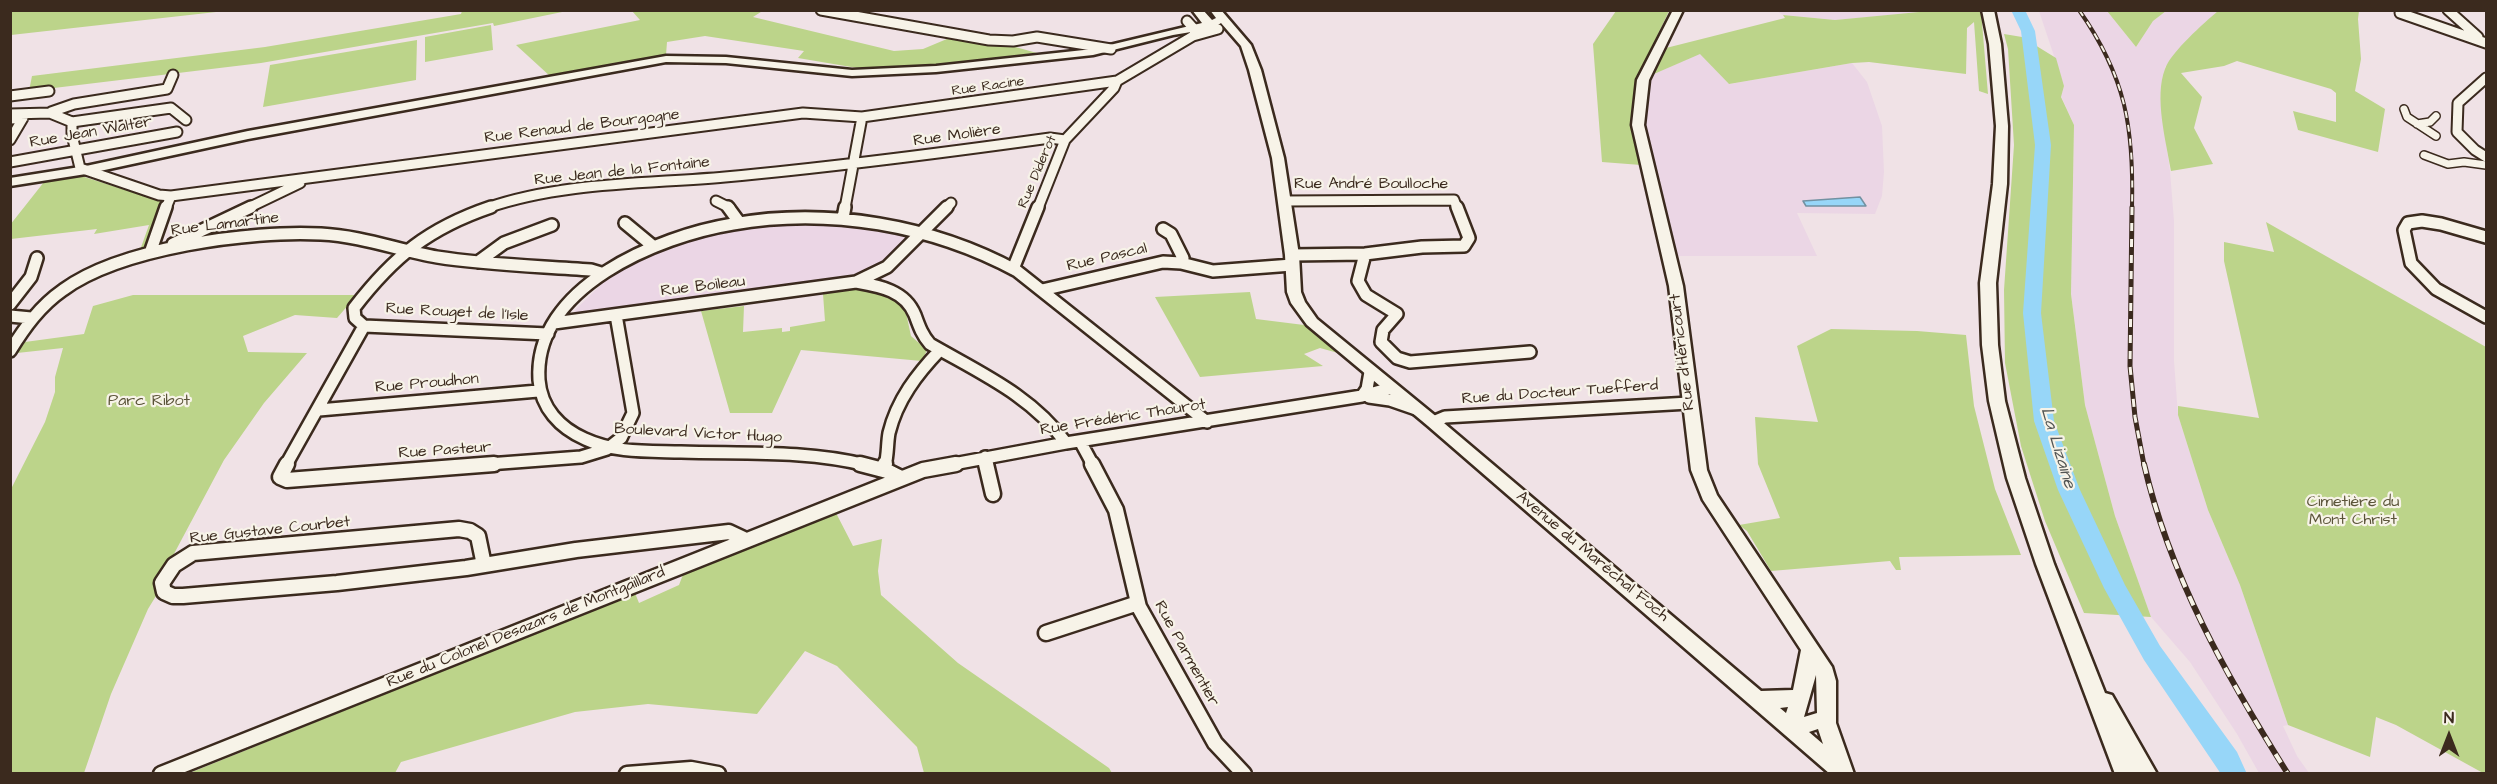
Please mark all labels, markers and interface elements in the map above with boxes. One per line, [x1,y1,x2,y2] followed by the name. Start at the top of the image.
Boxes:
[951,74,1025,100] street label: Rue Racine
[483,106,681,148] street label: Rue Renaud de Bourgogne
[28,113,154,153] street label: Rue Jean Walter
[912,120,1002,152] street label: Rue Molière
[1015,133,1061,211] street label: Rue Diderot
[533,153,711,191] street label: Rue Jean de la Fontaine
[1294,175,1448,195] street label: Rue André Boulloche
[170,209,280,241] street label: Rue Lamartine
[1065,239,1149,277] street label: Rue Pascal
[660,272,746,302] street label: Rue Boileau
[1666,293,1700,411] street label: Rue d'Héricourt
[385,300,529,326] street label: Rue Rouget de l'Isle
[374,370,480,398] street label: Rue Proudhon
[1461,377,1659,409] street label: Rue du Docteur Tuefferd
[108,392,190,412] park label: Parc Ribot
[1039,395,1207,441] street label: Rue Frédéric Thourot
[2034,405,2080,491] water label: La Lizaine
[614,420,782,448] street label: Boulevard Victor Hugo
[398,438,492,464] street label: Rue Pasteur
[1512,488,1672,626] street label: Avenue du Maréchal Foch
[2307,493,2399,531] park label: Cimetière du Mont Christ
[189,513,351,549] street label: Rue Gustave Courbet
[384,563,668,693] street label: Rue du Colonel Desazars de Montgaillard
[1149,598,1223,710] street label: Rue Parmentier
[2419,706,2479,766] north arrow
[2444,707,2454,729] text: N

